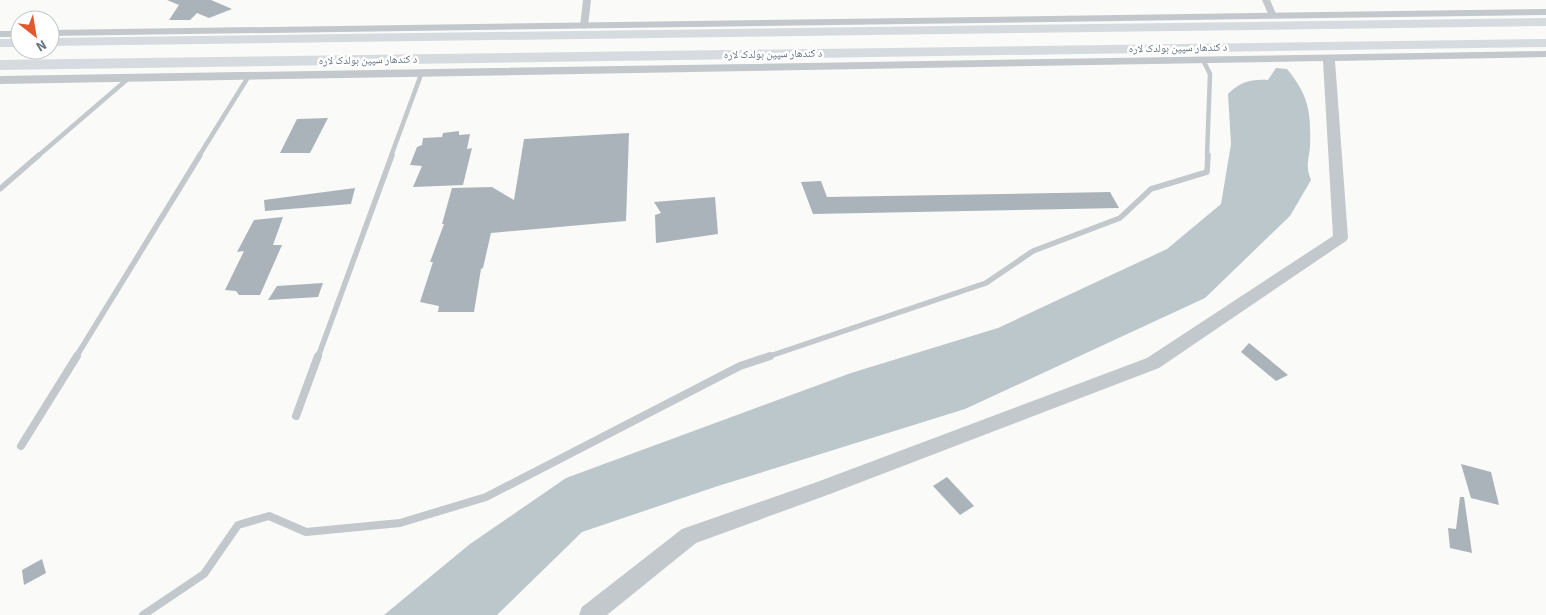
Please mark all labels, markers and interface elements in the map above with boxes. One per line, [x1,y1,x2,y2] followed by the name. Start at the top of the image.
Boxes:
[10,10,60,60] north arrow
[32,34,50,56] text: N
[1129,40,1228,56] street label: د کندهار سپین بولدک لاره
[724,46,823,62] street label: د کندهار سپین بولدک لاره
[319,52,418,68] street label: د کندهار سپین بولدک لاره

